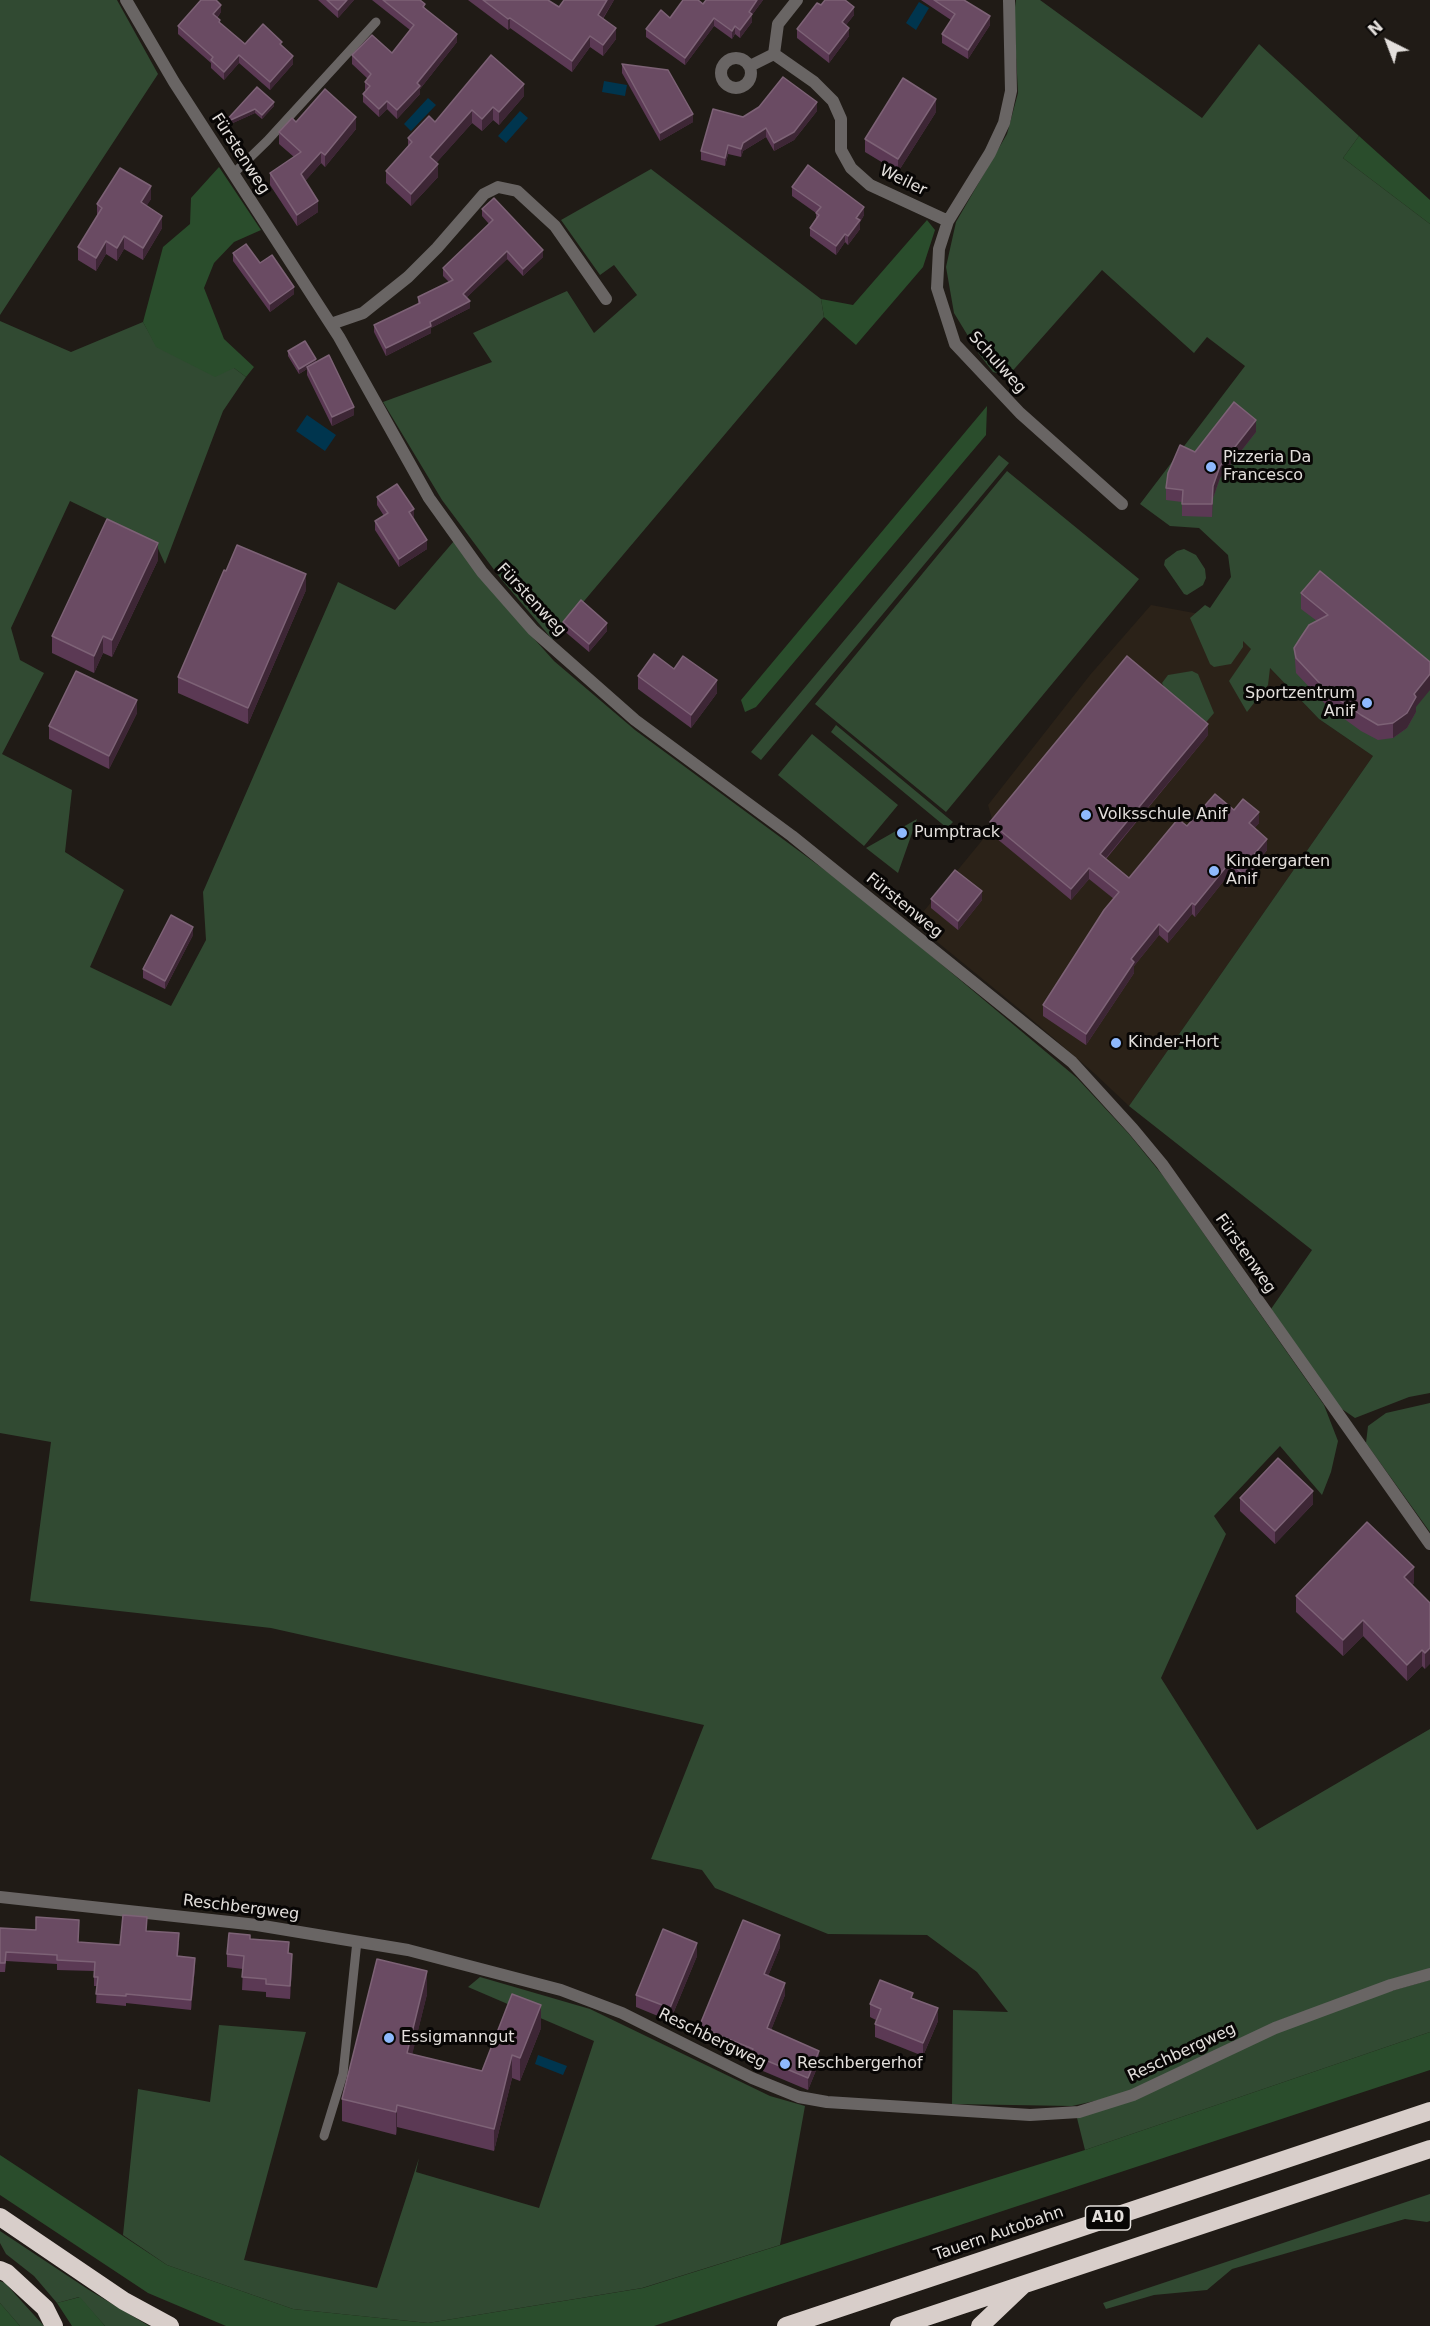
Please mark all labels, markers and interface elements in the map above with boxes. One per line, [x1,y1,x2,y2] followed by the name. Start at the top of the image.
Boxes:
[1358,12,1418,72] north arrow
[1364,17,1387,40] text: N
[207,110,273,198] street label: Fürstenweg
[876,161,930,201] street label: Weiler
[964,328,1030,398] street label: Schulweg
[1223,448,1311,486] place label: Pizzeria Da Francesco
[1204,460,1218,474] marker: Pizzeria Da Francesco
[492,560,570,640] street label: Fürstenweg
[1245,684,1355,722] place label: Sportzentrum Anif
[1360,696,1374,710] marker: Sportzentrum Anif
[1098,805,1227,825] place label: Volksschule Anif
[1079,808,1093,822] marker: Volksschule Anif
[914,823,1000,843] place label: Pumptrack
[895,826,909,840] marker: Pumptrack
[1226,852,1330,890] place label: Kindergarten Anif
[1207,864,1221,878] marker: Kindergarten Anif
[862,869,946,943] street label: Fürstenweg
[1128,1033,1219,1053] place label: Kinder-Hort
[1109,1036,1123,1050] marker: Kinder-Hort
[1211,1211,1279,1297] street label: Fürstenweg
[182,1891,300,1925] street label: Reschbergweg
[655,2005,769,2073] street label: Reschbergweg
[1125,2020,1239,2086] street label: Reschbergweg
[401,2028,515,2048] place label: Essigmanngut
[382,2031,396,2045] marker: Essigmanngut
[797,2054,923,2074] place label: Reschbergerhof
[778,2057,792,2071] marker: Reschbergerhof
[932,2203,1066,2265] street label: Tauern Autobahn
[1086,2206,1130,2230] road number: A10

